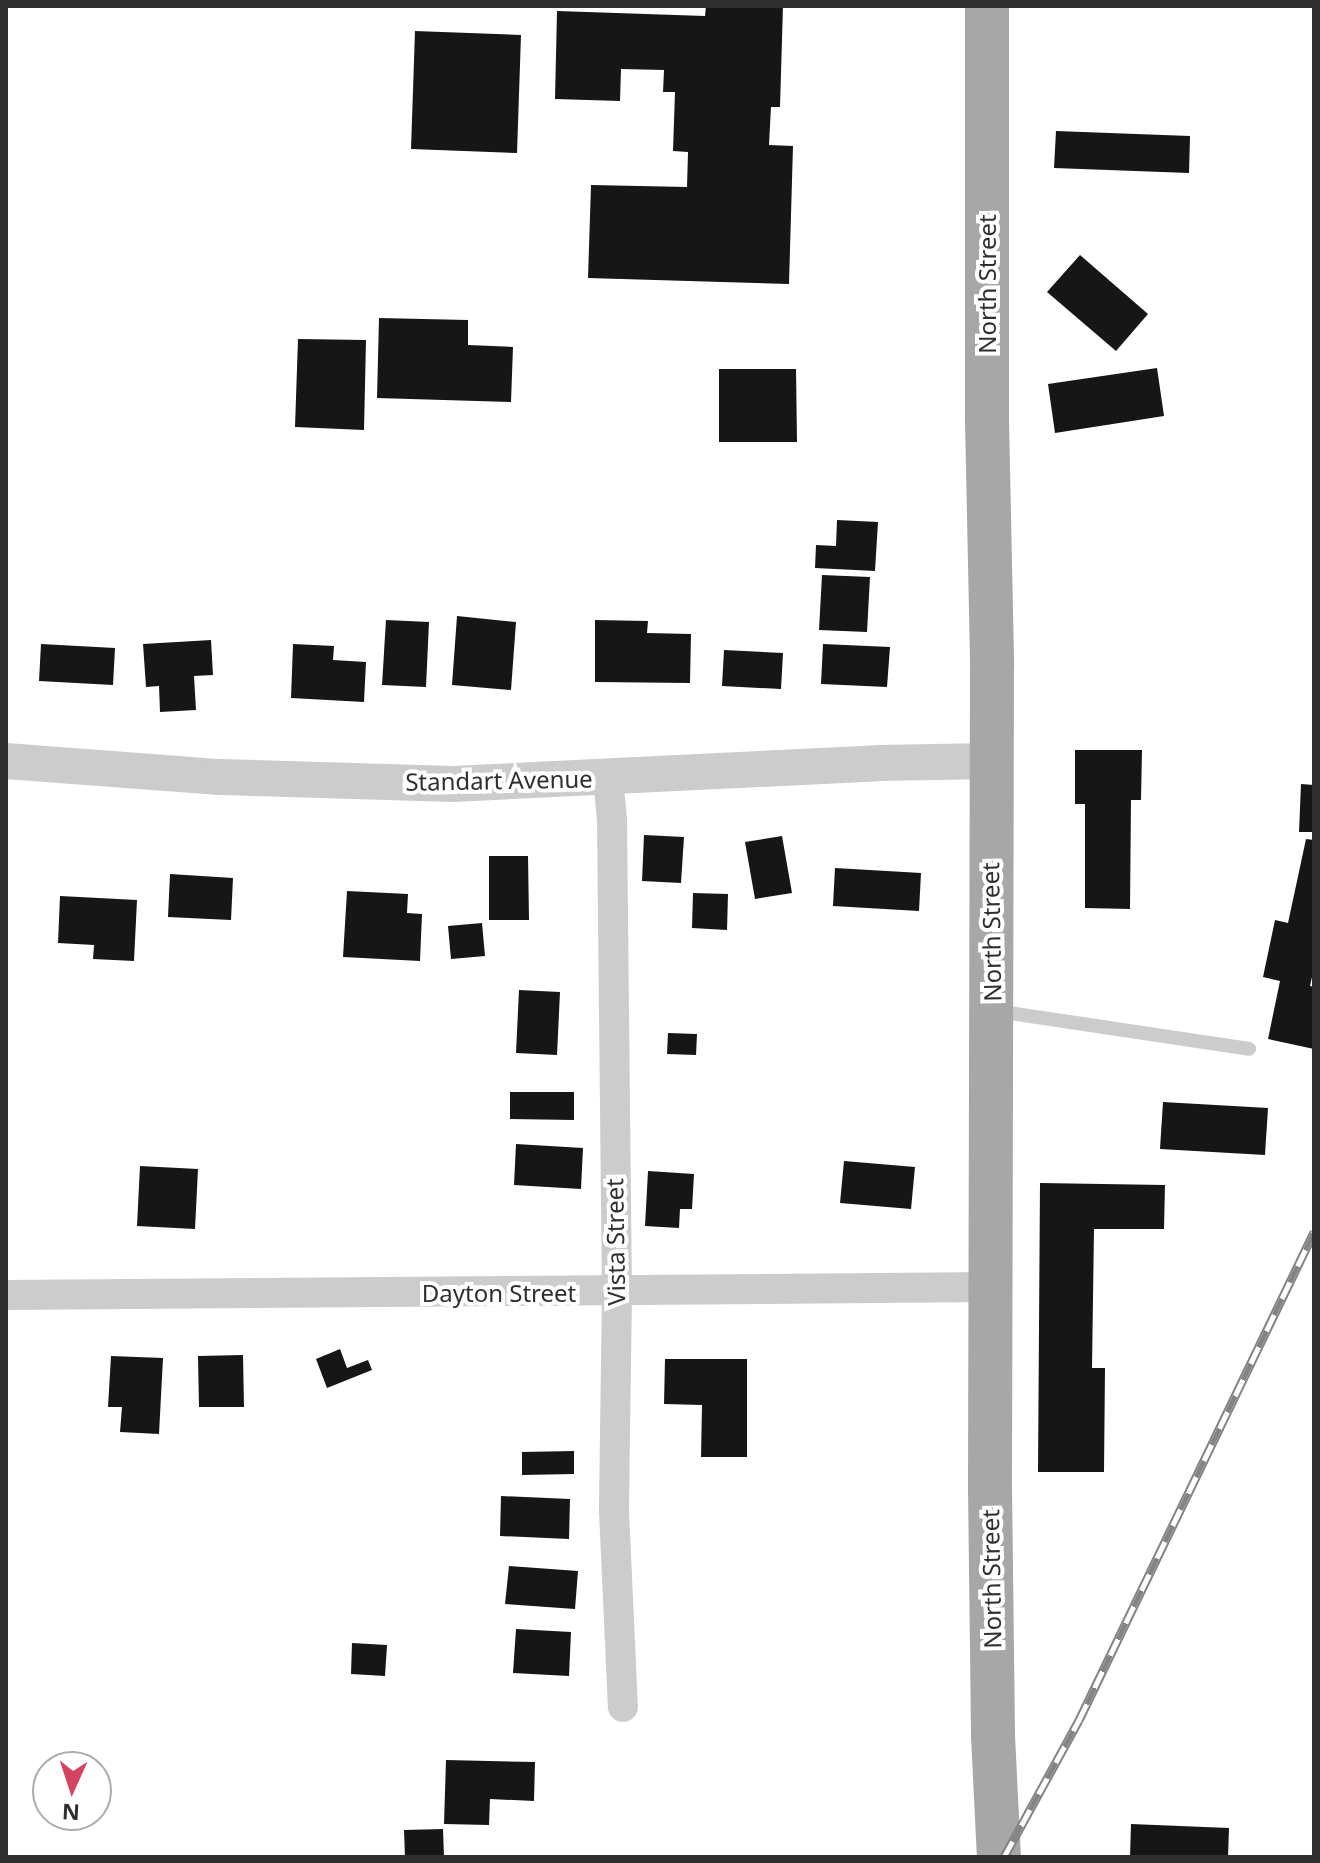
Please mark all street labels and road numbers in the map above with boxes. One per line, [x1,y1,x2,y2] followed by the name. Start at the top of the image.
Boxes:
[973,214,1001,354] street label: North Street
[405,764,593,796] street label: Standart Avenue
[975,862,1007,1002] street label: North Street
[599,1178,631,1306] street label: Vista Street
[422,1279,576,1307] street label: Dayton Street
[975,1509,1007,1649] street label: North Street

